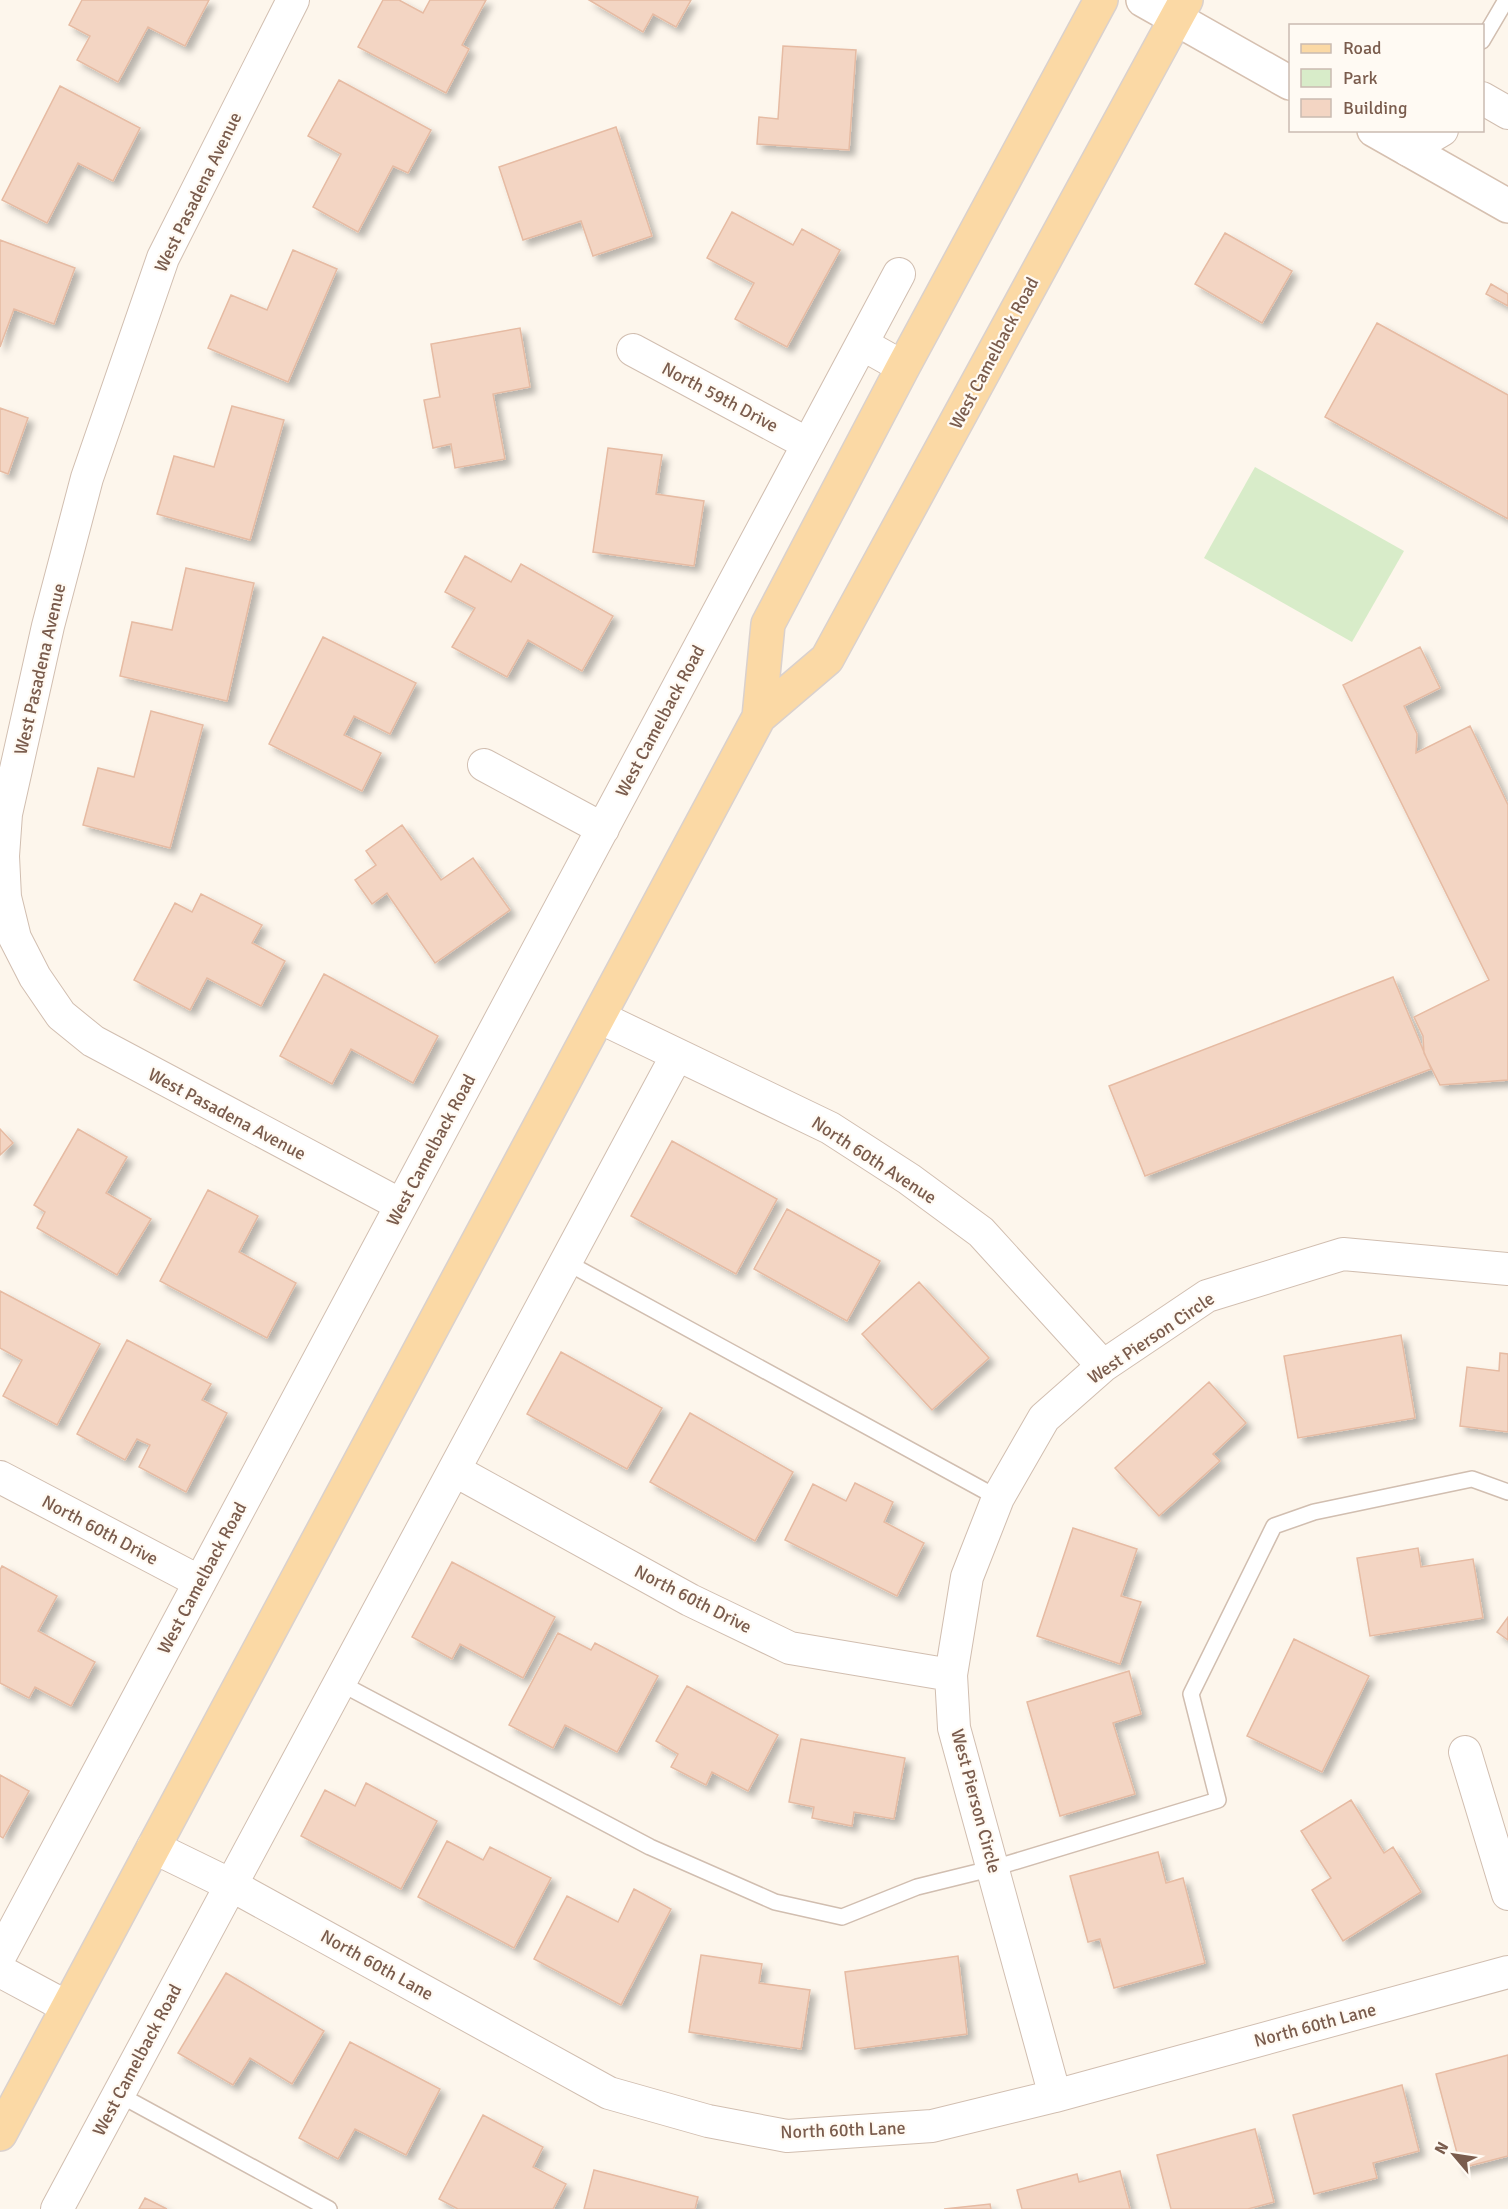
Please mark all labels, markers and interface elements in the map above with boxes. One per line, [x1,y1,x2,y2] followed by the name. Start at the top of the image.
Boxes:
[1289,24,1484,132] legend
[1343,37,1382,59] text: Road
[1343,67,1378,89] text: Park
[1343,97,1407,119] text: Building
[150,108,246,276] street label: West Pasadena Avenue
[945,273,1043,433] street label: West Camelback Road
[658,357,782,437] street label: North 59th Drive
[10,581,70,757] street label: West Pasadena Avenue
[611,641,709,801] street label: West Camelback Road
[144,1063,310,1165] street label: West Pasadena Avenue
[382,1070,480,1230] street label: West Camelback Road
[807,1111,941,1209] street label: North 60th Avenue
[1083,1287,1219,1389] street label: West Pierson Circle
[38,1490,162,1570] street label: North 60th Drive
[153,1498,251,1658] street label: West Camelback Road
[631,1560,755,1638] street label: North 60th Drive
[946,1727,1006,1875] street label: West Pierson Circle
[317,1925,437,2005] street label: North 60th Lane
[88,1980,186,2140] street label: West Camelback Road
[1252,1998,1378,2052] street label: North 60th Lane
[780,2117,906,2143] street label: North 60th Lane
[1424,2125,1484,2185] north arrow
[1430,2138,1453,2158] text: N

